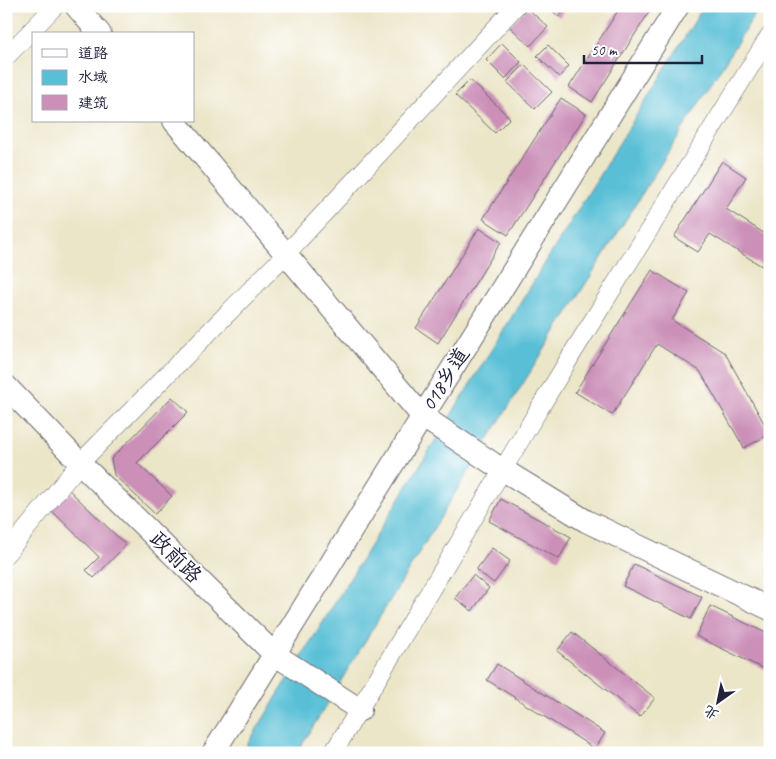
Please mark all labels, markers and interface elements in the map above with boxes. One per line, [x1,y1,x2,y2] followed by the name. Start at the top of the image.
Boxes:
[32,32,195,122] legend
[584,32,701,64] scale bar
[591,41,618,60] text: 50 m
[78,44,108,63] text: 道路
[78,68,108,87] text: 水域
[78,94,108,113] text: 建筑
[415,342,475,416] street label: 018乡道
[145,526,207,588] street label: 政前路
[694,676,744,726] north arrow
[701,702,722,723] text: 北

